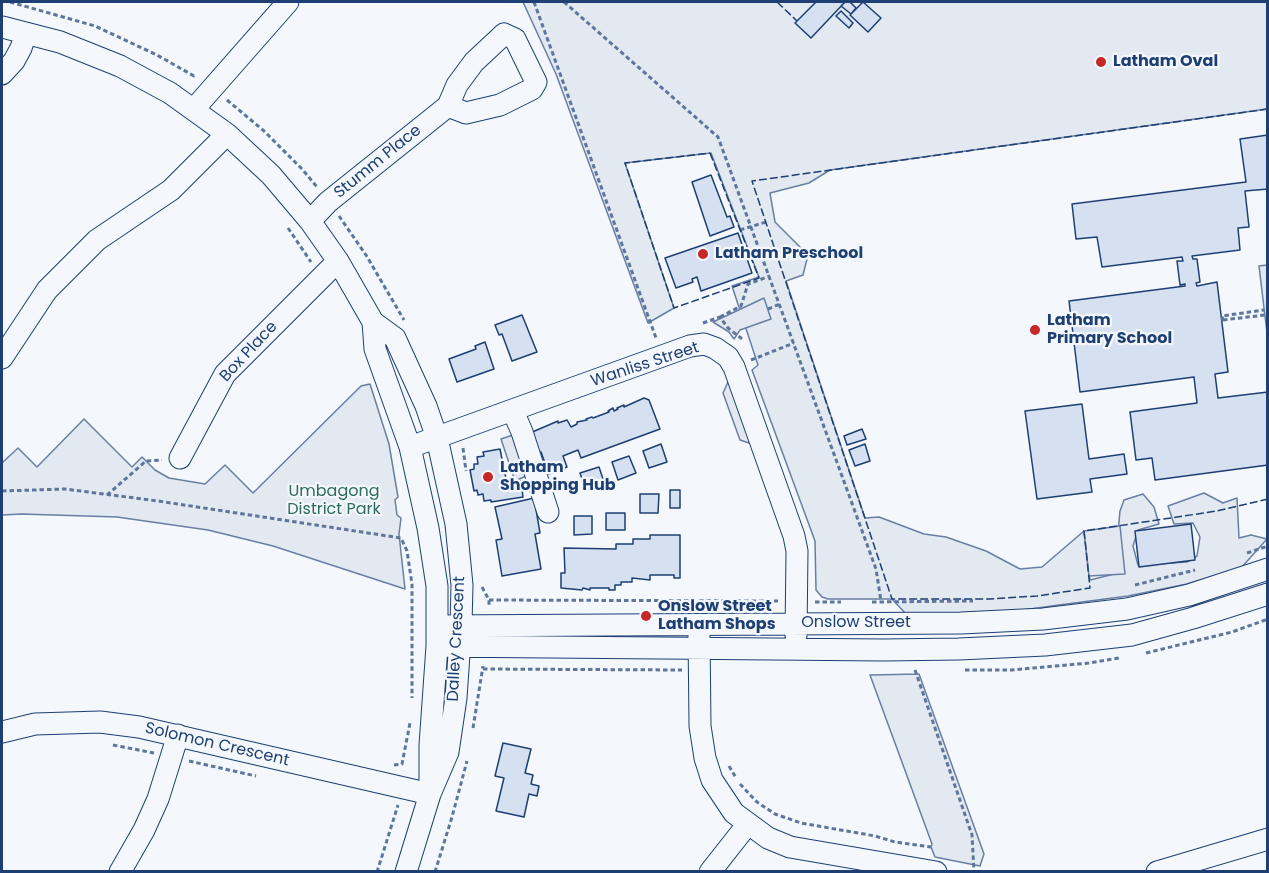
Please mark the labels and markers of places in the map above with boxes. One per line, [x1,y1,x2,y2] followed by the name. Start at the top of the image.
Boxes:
[1113,52,1218,72] place label: Latham Oval
[1094,55,1108,69] marker: Latham Oval
[715,244,863,264] place label: Latham Preschool
[696,247,710,261] marker: Latham Preschool
[1047,311,1172,349] place label: Latham Primary School
[1028,323,1042,337] marker: Latham Primary School
[500,458,616,496] place label: Latham Shopping Hub
[481,470,495,484] marker: Latham Shopping Hub
[658,597,776,635] place label: Onslow Street Latham Shops
[639,609,653,623] marker: Onslow Street Latham Shops

